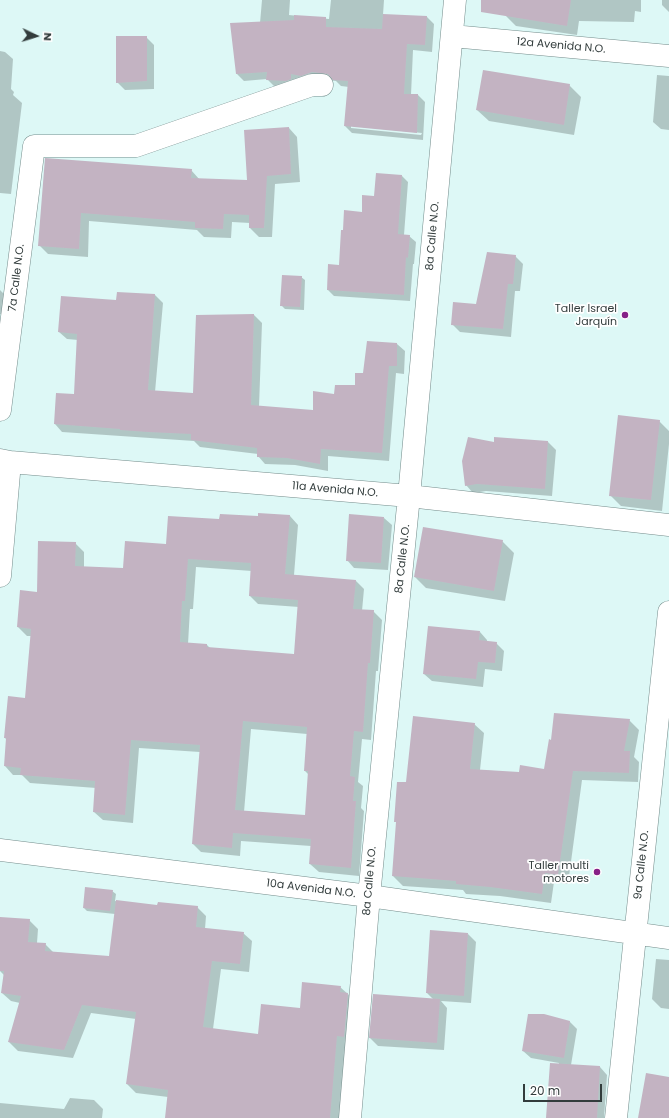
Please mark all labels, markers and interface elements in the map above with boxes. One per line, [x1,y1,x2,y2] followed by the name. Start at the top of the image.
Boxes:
[16,16,56,56] north arrow
[40,32,56,42] text: N
[516,36,606,56] street label: 12a Avenida N.O.
[423,201,443,271] street label: 8a Calle N.O.
[6,243,28,313] street label: 7a Calle N.O.
[555,302,617,328] place label: Taller Israel Jarquín
[620,310,630,320] marker: Taller Israel Jarquín
[291,480,379,500] street label: 11a Avenida N.O.
[393,524,413,594] street label: 8a Calle N.O.
[632,830,652,900] street label: 9a Calle N.O.
[360,846,380,916] street label: 8a Calle N.O.
[529,859,589,885] place label: Taller multi motores
[592,867,602,877] marker: Taller multi motores
[266,877,356,901] street label: 10a Avenida N.O.
[525,1076,604,1102] scale bar
[530,1082,560,1099] text: 20 m

